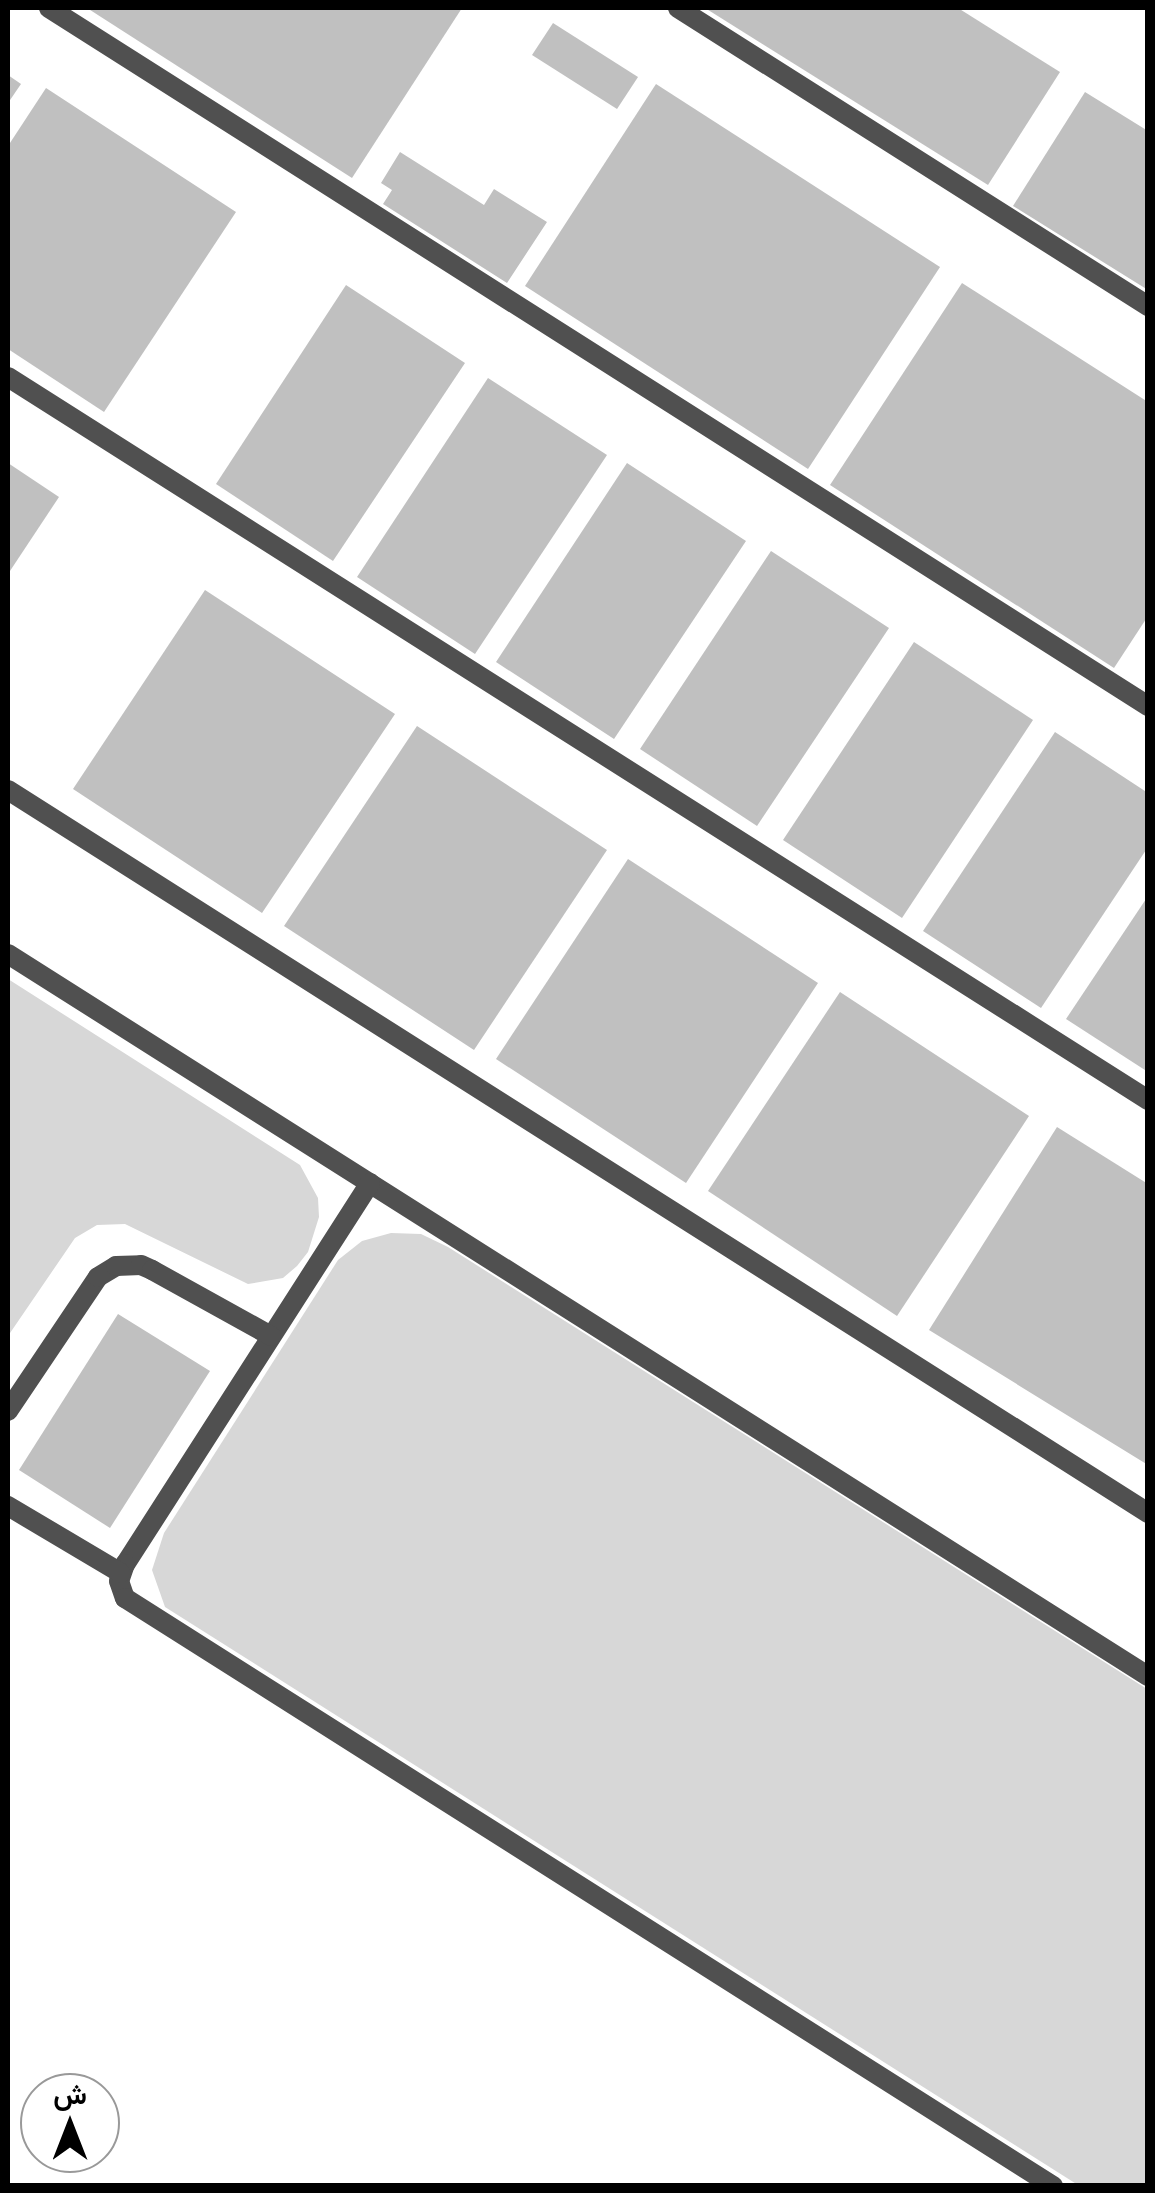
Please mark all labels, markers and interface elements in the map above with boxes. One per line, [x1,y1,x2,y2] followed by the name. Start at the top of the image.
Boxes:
[20,2073,120,2173] north arrow
[53,2078,87,2111] text: ش

